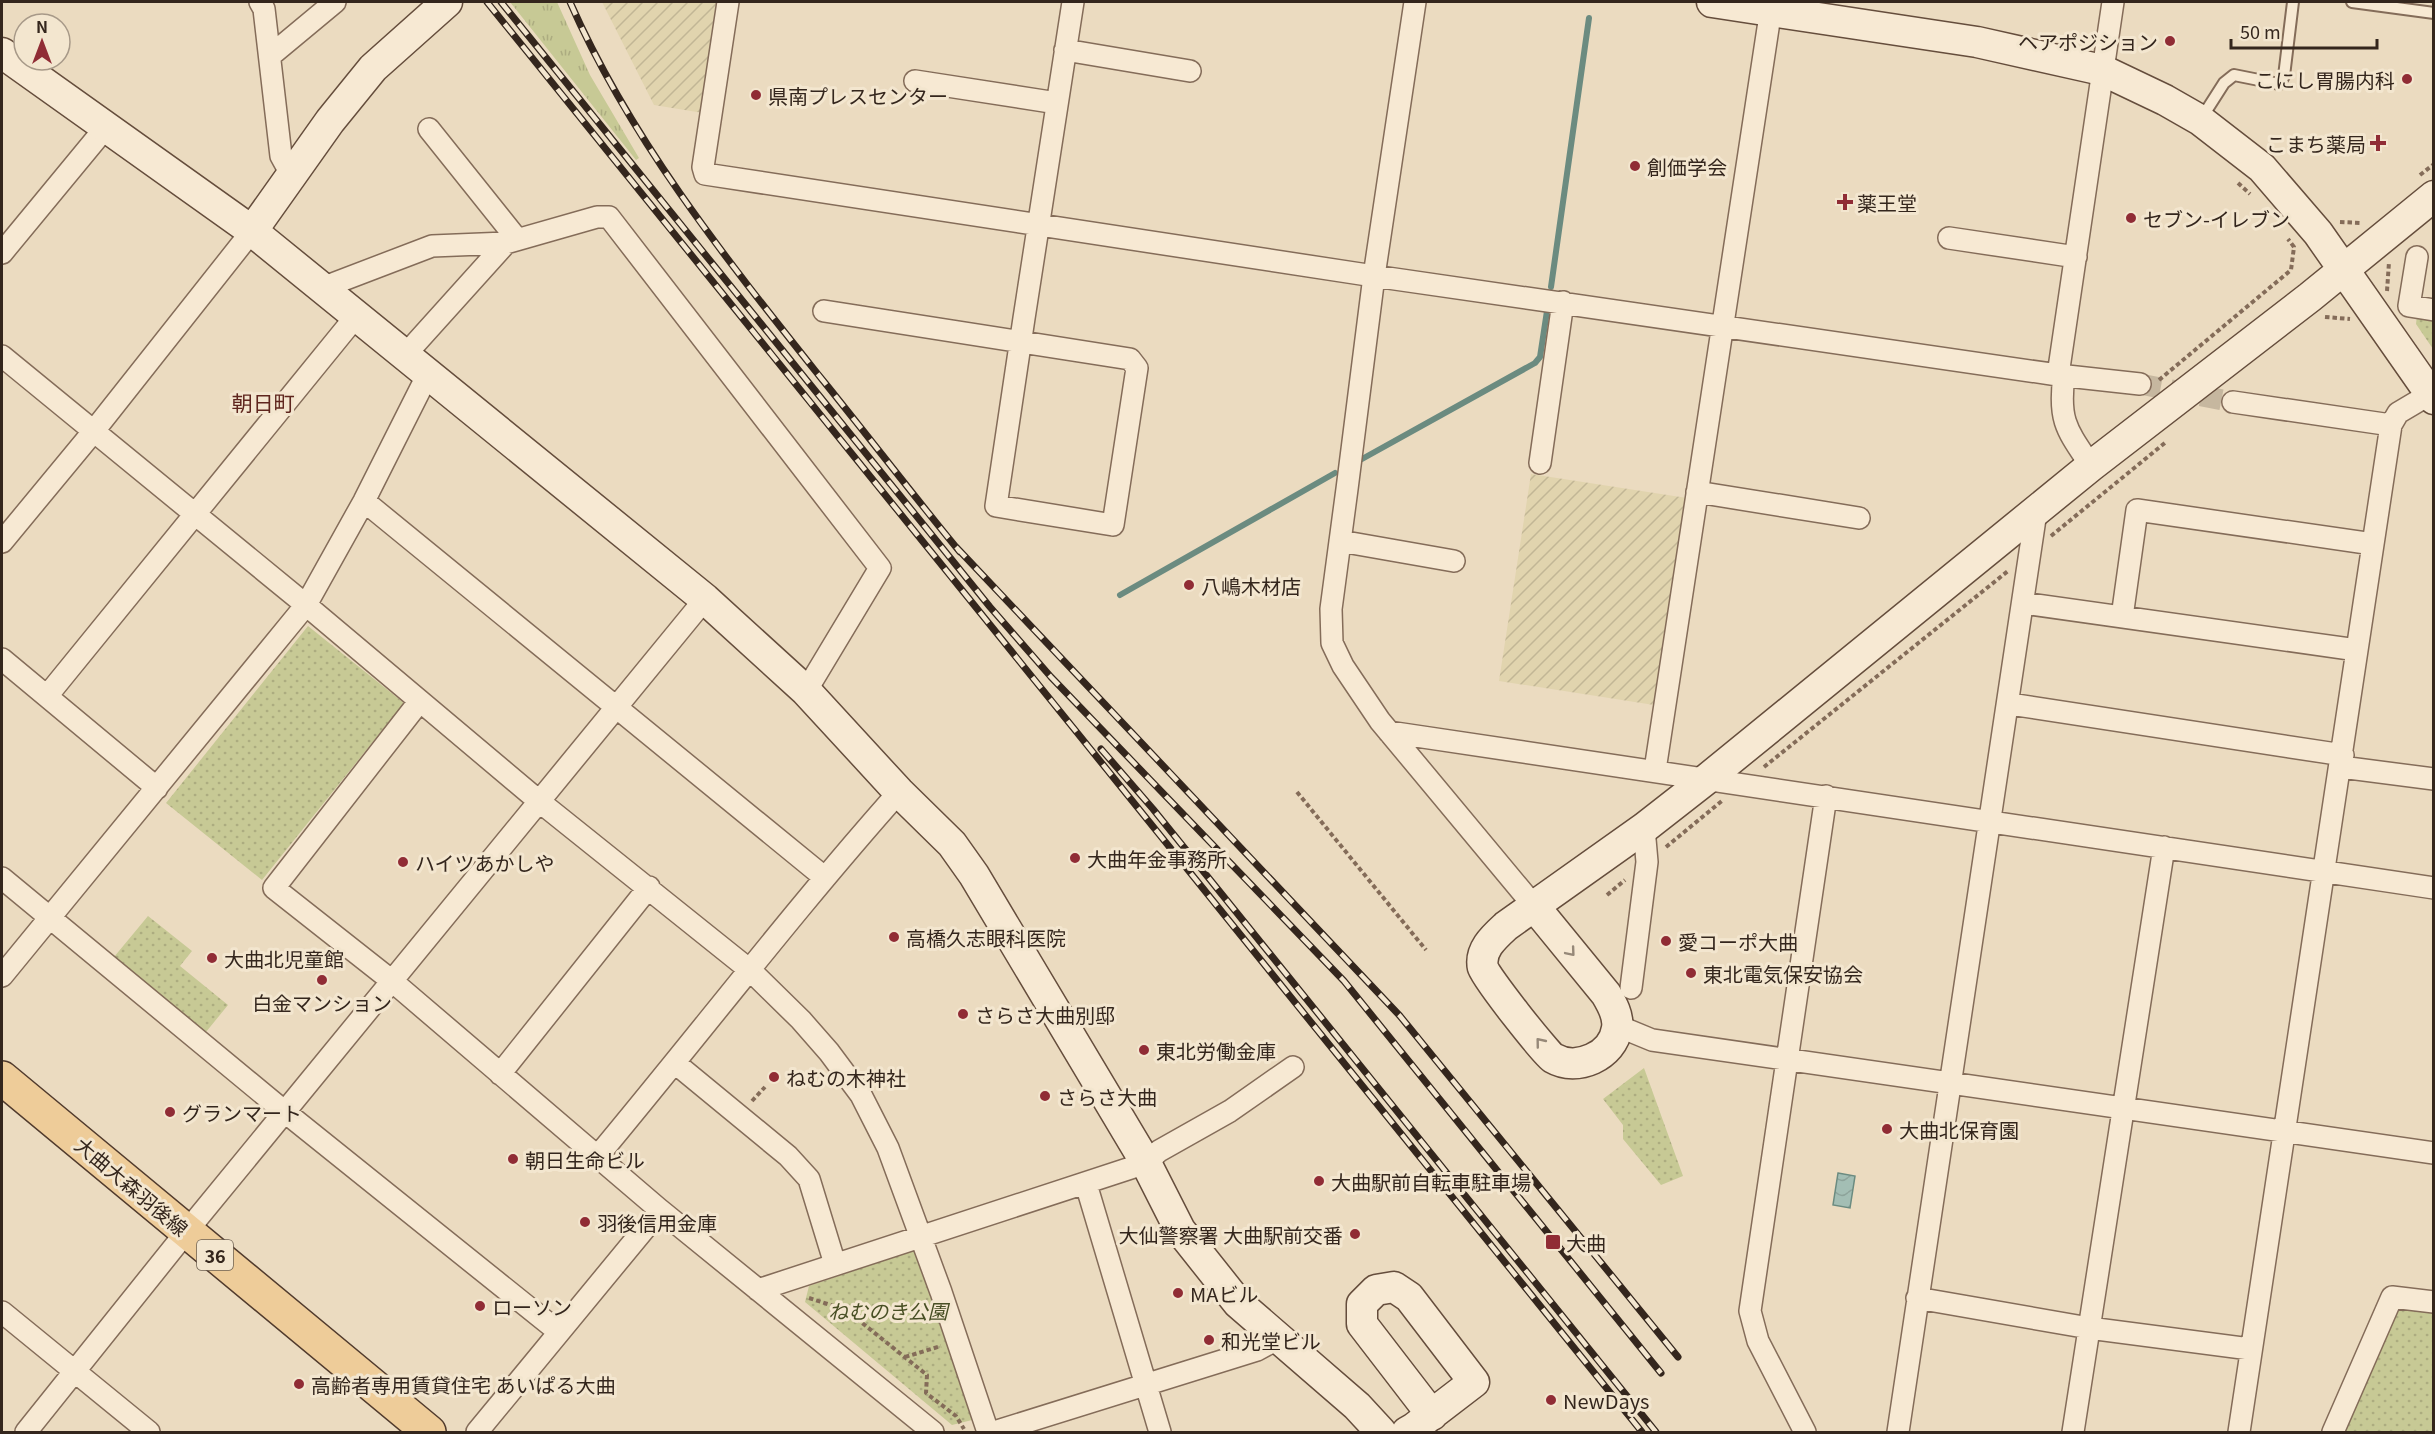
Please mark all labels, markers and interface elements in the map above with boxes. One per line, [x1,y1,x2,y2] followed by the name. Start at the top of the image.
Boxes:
[12,12,72,72] north arrow
[2231,12,2376,50] scale bar
[36,14,48,38] text: N
[2240,18,2281,44] text: 50 m
[2018,27,2158,56] place label: ヘアポジション
[2163,34,2177,48] marker: ヘアポジション
[2255,65,2395,94] place label: こにし胃腸内科
[2400,72,2414,86] marker: こにし胃腸内科
[768,81,948,110] place label: 県南プレスセンター
[749,88,763,102] marker: 県南プレスセンター
[2266,129,2366,158] place label: こまち薬局
[2371,136,2385,150] marker: こまち薬局
[1647,152,1727,181] place label: 創価学会
[1628,159,1642,173] marker: 創価学会
[1857,188,1917,217] place label: 薬王堂
[1838,195,1852,209] marker: 薬王堂
[2143,204,2290,233] place label: セブン-イレブン
[2124,211,2138,225] marker: セブン-イレブン
[232,387,295,417] district label: 朝日町
[1201,571,1301,600] place label: 八嶋木材店
[1182,578,1196,592] marker: 八嶋木材店
[1087,844,1227,873] place label: 大曲年金事務所
[415,848,554,877] place label: ハイツあかしや
[1068,851,1082,865] marker: 大曲年金事務所
[396,855,410,869] marker: ハイツあかしや
[906,923,1066,952] place label: 高橋久志眼科医院
[1678,927,1798,956] place label: 愛コーポ大曲
[887,930,901,944] marker: 高橋久志眼科医院
[1659,934,1673,948] marker: 愛コーポ大曲
[224,944,344,973] place label: 大曲北児童館
[1564,945,1575,956] one-way arrow
[205,951,219,965] marker: 大曲北児童館
[1703,959,1863,988] place label: 東北電気保安協会
[1684,966,1698,980] marker: 東北電気保安協会
[315,973,329,987] marker: 白金マンション
[252,988,392,1017] place label: 白金マンション
[975,1000,1115,1029] place label: さらさ大曲別邸
[956,1007,970,1021] marker: さらさ大曲別邸
[1156,1036,1276,1065] place label: 東北労働金庫
[1536,1038,1547,1049] one-way arrow
[1137,1043,1151,1057] marker: 東北労働金庫
[786,1063,906,1092] place label: ねむの木神社
[767,1070,781,1084] marker: ねむの木神社
[1057,1082,1157,1111] place label: さらさ大曲
[1038,1089,1052,1103] marker: さらさ大曲
[182,1098,302,1127] place label: グランマート
[163,1105,177,1119] marker: グランマート
[1899,1115,2019,1144] place label: 大曲北保育園
[1880,1122,1894,1136] marker: 大曲北保育園
[69,1130,195,1242] street label: 大曲大森羽後線
[525,1145,645,1174] place label: 朝日生命ビル
[506,1152,520,1166] marker: 朝日生命ビル
[1331,1167,1531,1196] place label: 大曲駅前自転車駐車場
[1312,1174,1326,1188] marker: 大曲駅前自転車駐車場
[597,1208,717,1237] place label: 羽後信用金庫
[578,1215,592,1229] marker: 羽後信用金庫
[1119,1220,1343,1249] place label: 大仙警察署 大曲駅前交番
[1348,1227,1362,1241] marker: 大仙警察署 大曲駅前交番
[1566,1228,1606,1257] place label: 大曲
[1544,1233,1562,1251] marker: 大曲
[197,1240,233,1270] road number: 36
[1190,1279,1258,1308] place label: MAビル
[1171,1286,1185,1300] marker: MAビル
[492,1292,572,1321] place label: ローソン
[828,1296,951,1325] park label: ねむのき公園
[473,1299,487,1313] marker: ローソン
[1221,1326,1321,1355] place label: 和光堂ビル
[1202,1333,1216,1347] marker: 和光堂ビル
[311,1370,615,1399] place label: 高齢者専用賃貸住宅 あいぱる大曲
[292,1377,306,1391] marker: 高齢者専用賃貸住宅 あいぱる大曲
[1563,1386,1649,1415] place label: NewDays
[1544,1393,1558,1407] marker: NewDays

